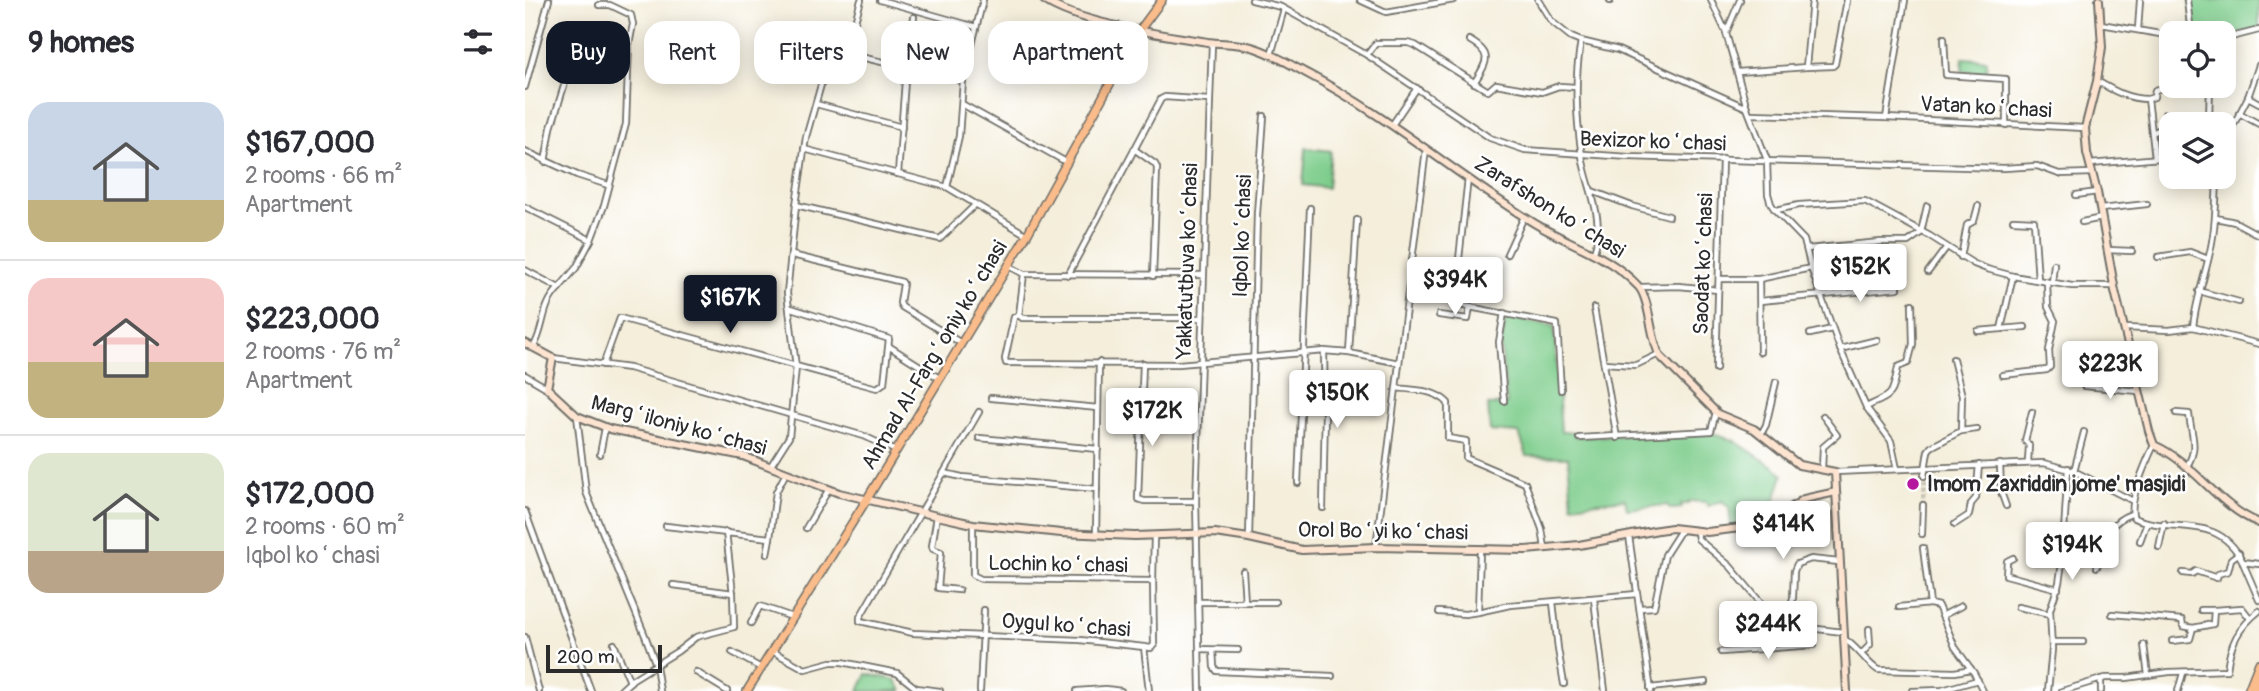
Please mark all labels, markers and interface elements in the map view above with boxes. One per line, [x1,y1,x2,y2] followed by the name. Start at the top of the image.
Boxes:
[546,21,630,84] chip: Buy
[644,21,740,84] chip: Rent
[754,21,867,84] chip: Filters
[881,21,974,84] chip: New
[988,21,1148,84] chip: Apartment
[2159,21,2236,189] map controls
[2159,21,2236,98] button: locate
[459,23,497,61] icon: filters
[28,24,134,61] text: 9 homes
[1919,91,2053,124] street label: Vatan koʻchasi
[2159,112,2236,189] button: layers
[245,124,375,161] text: $167,000
[1579,125,1727,158] street label: Bexizor koʻchasi
[84,130,168,214] icon: home
[1469,150,1630,265] street label: Zarafshon koʻchasi
[245,161,402,190] text: 2 rooms · 66 m²
[1171,162,1204,360] street label: Yakkatutbuva koʻchasi
[1227,174,1258,298] street label: Iqbol koʻchasi
[245,190,352,219] text: Apartment
[1688,192,1719,335] street label: Saodat koʻchasi
[855,236,1014,475] street label: Ahmad Al-Fargʻoniy koʻchasi
[1811,244,1909,304] pin: $152K
[1830,252,1890,281] text: $152K
[1406,258,1504,317] pin: $394K
[1423,265,1487,294] text: $394K
[681,276,779,335] pin: $167K
[700,283,760,312] text: $167K
[245,300,380,337] text: $223,000
[84,306,168,390] icon: home
[245,337,401,366] text: 2 rooms · 76 m²
[2061,342,2159,401] pin: $223K
[2078,349,2142,378] text: $223K
[245,366,352,395] text: Apartment
[1288,370,1386,430] pin: $150K
[1305,378,1369,407] text: $150K
[1103,388,1201,448] pin: $172K
[588,389,770,462] street label: Margʻiloniy koʻchasi
[1122,396,1182,425] text: $172K
[1927,471,2186,498] place label: Imom Zaxriddin jome' masjidi
[245,475,375,512] text: $172,000
[1905,476,1921,492] marker: Imom Zaxriddin jome' masjidi
[84,481,168,565] icon: home
[1734,502,1832,561] pin: $414K
[1752,509,1814,538] text: $414K
[245,512,405,541] text: 2 rooms · 60 m²
[1298,517,1469,546] street label: Orol Boʻyi koʻchasi
[2023,522,2121,582] pin: $194K
[2042,530,2102,559] text: $194K
[245,541,380,570] text: Iqbol koʻchasi
[988,550,1128,579] street label: Lochin koʻchasi
[1719,602,1817,661] pin: $244K
[1001,608,1132,643] street label: Oygul koʻchasi
[1735,609,1801,638] text: $244K
[546,642,661,674] scale bar
[557,645,615,669] text: 200 m

